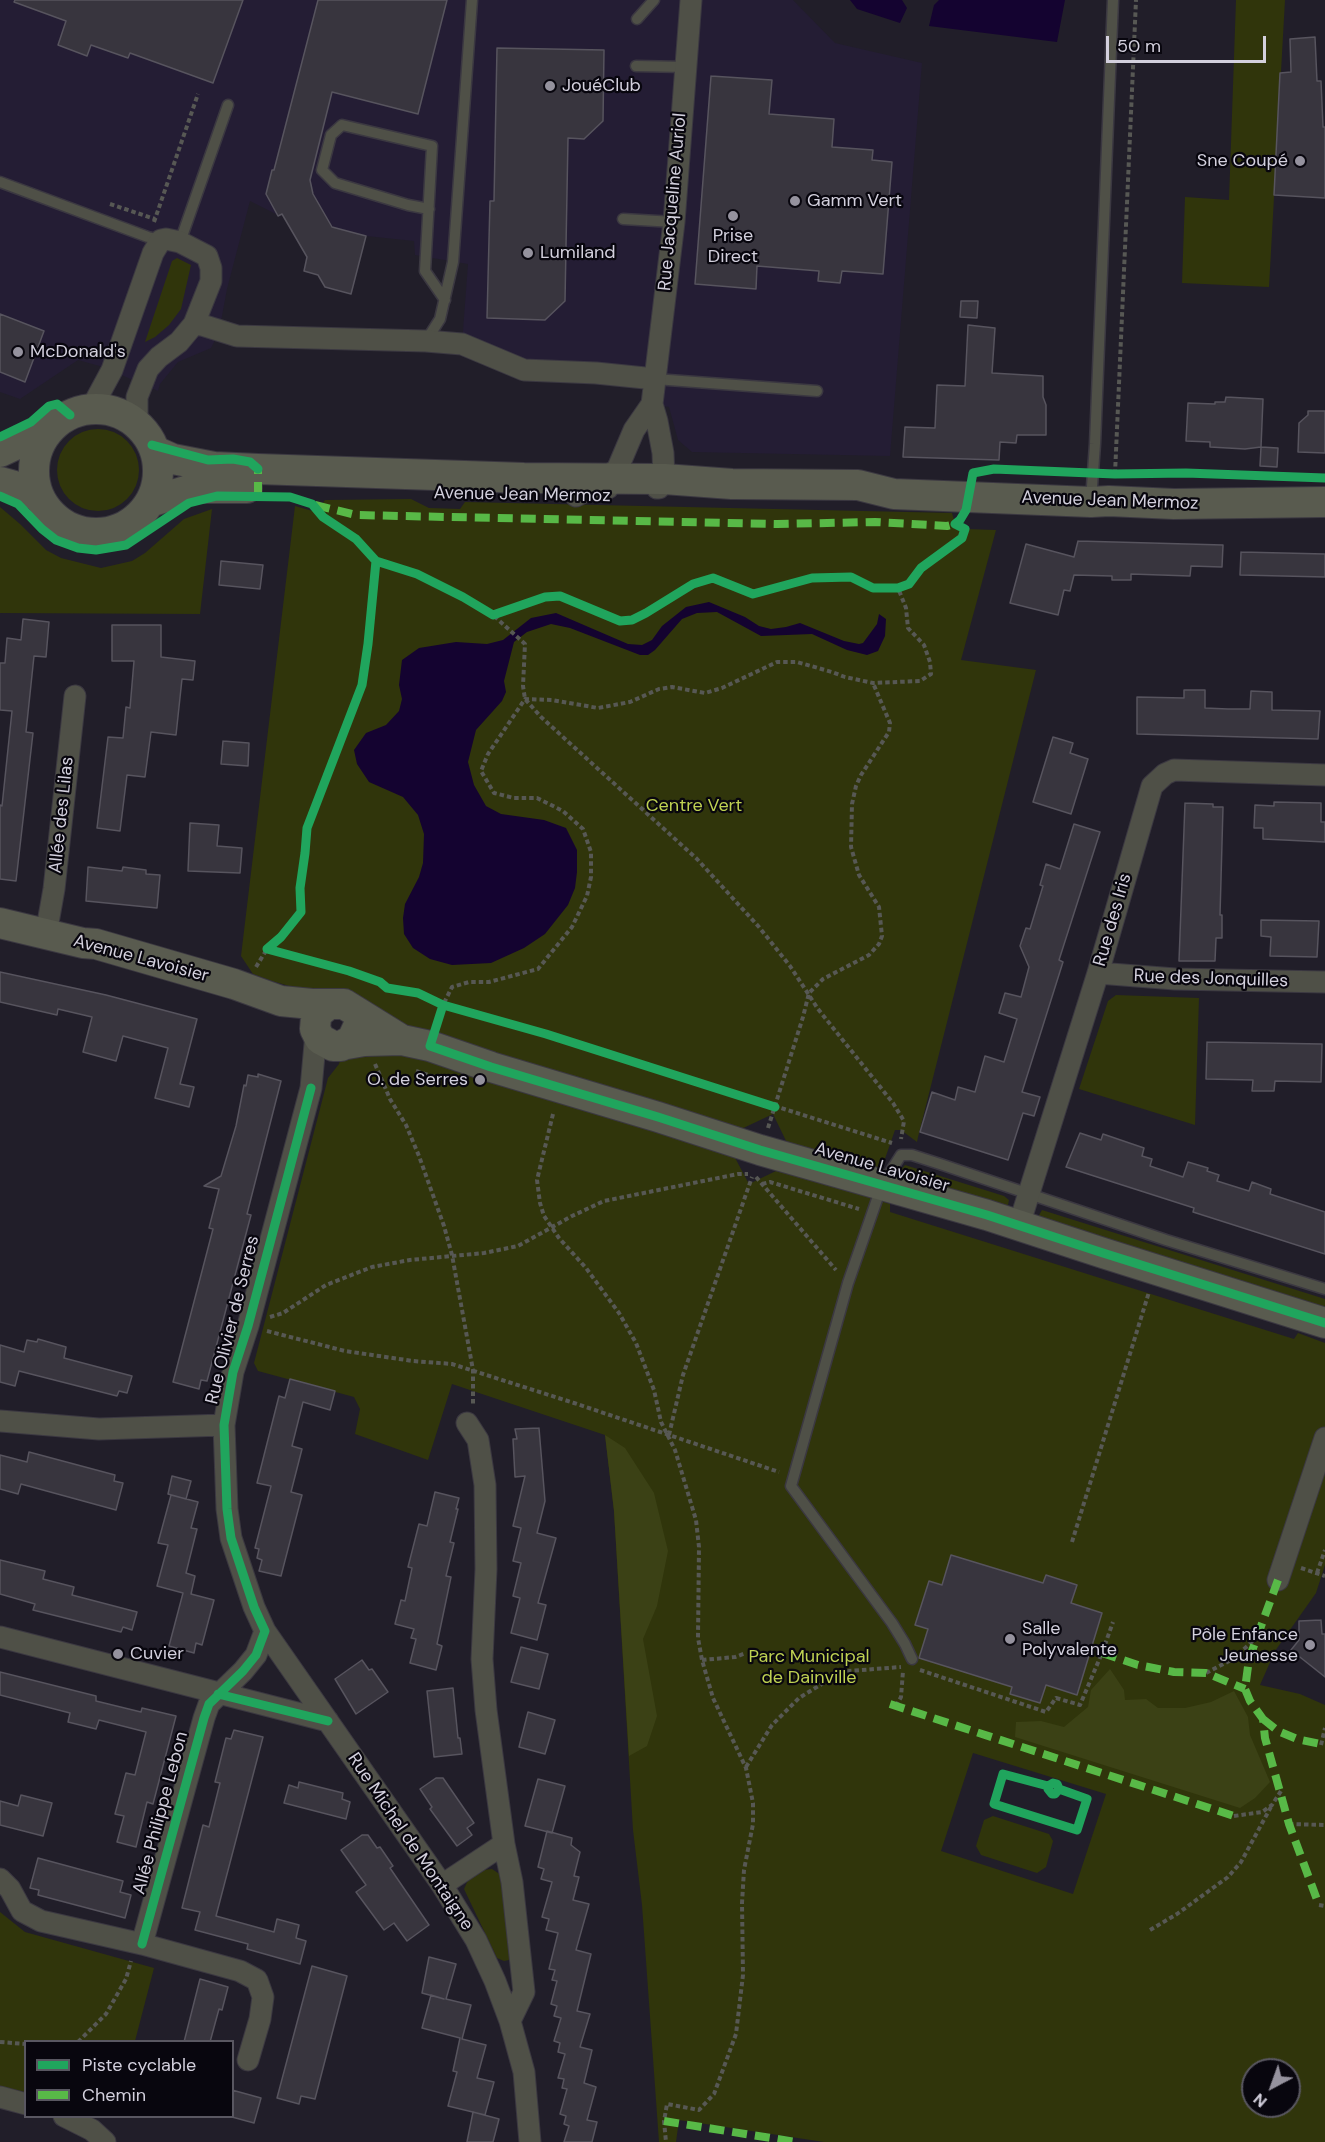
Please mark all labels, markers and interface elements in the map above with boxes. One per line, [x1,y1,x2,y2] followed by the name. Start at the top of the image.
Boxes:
[1109,24,1270,62] scale bar
[1117,34,1161,58] text: 50 m
[562,75,641,97] place label: JouéClub
[543,79,557,93] marker: JouéClub
[654,112,692,292] street label: Rue Jacqueline Auriol
[1197,150,1288,172] place label: Sne Coupé
[1293,154,1307,168] marker: Sne Coupé
[807,190,902,212] place label: Gamm Vert
[788,194,802,208] marker: Gamm Vert
[726,209,740,223] marker: Prise Direct
[708,225,758,268] place label: Prise Direct
[540,242,616,264] place label: Lumiland
[521,246,535,260] marker: Lumiland
[30,341,126,363] place label: McDonald's
[11,345,25,359] marker: McDonald's
[433,483,611,507] street label: Avenue Jean Mermoz
[1021,487,1199,515] street label: Avenue Jean Mermoz
[45,756,79,874] street label: Allée des Lilas
[646,795,742,817] park label: Centre Vert
[1089,871,1137,969] street label: Rue des Iris
[71,931,211,987] street label: Avenue Lavoisier
[1133,966,1289,992] street label: Rue des Jonquilles
[367,1069,468,1091] place label: O. de Serres
[473,1073,487,1087] marker: O. de Serres
[812,1138,952,1198] street label: Avenue Lavoisier
[202,1233,264,1407] street label: Rue Olivier de Serres
[1022,1618,1117,1660] place label: Salle Polyvalente
[1191,1624,1298,1666] place label: Pôle Enfance Jeunesse
[1003,1632,1017,1646] marker: Salle Polyvalente
[1303,1638,1317,1652] marker: Pôle Enfance Jeunesse
[130,1643,184,1665] place label: Cuvier
[748,1646,870,1688] park label: Parc Municipal de Dainville
[111,1647,125,1661] marker: Cuvier
[129,1729,193,1897] street label: Allée Philippe Lebon
[343,1749,477,1935] street label: Rue Michel de Montaigne
[24,2040,234,2118] legend
[82,2053,196,2077] text: Piste cyclable
[1241,2058,1301,2118] north arrow
[82,2083,146,2107] text: Chemin
[1249,2089,1271,2112] text: N

